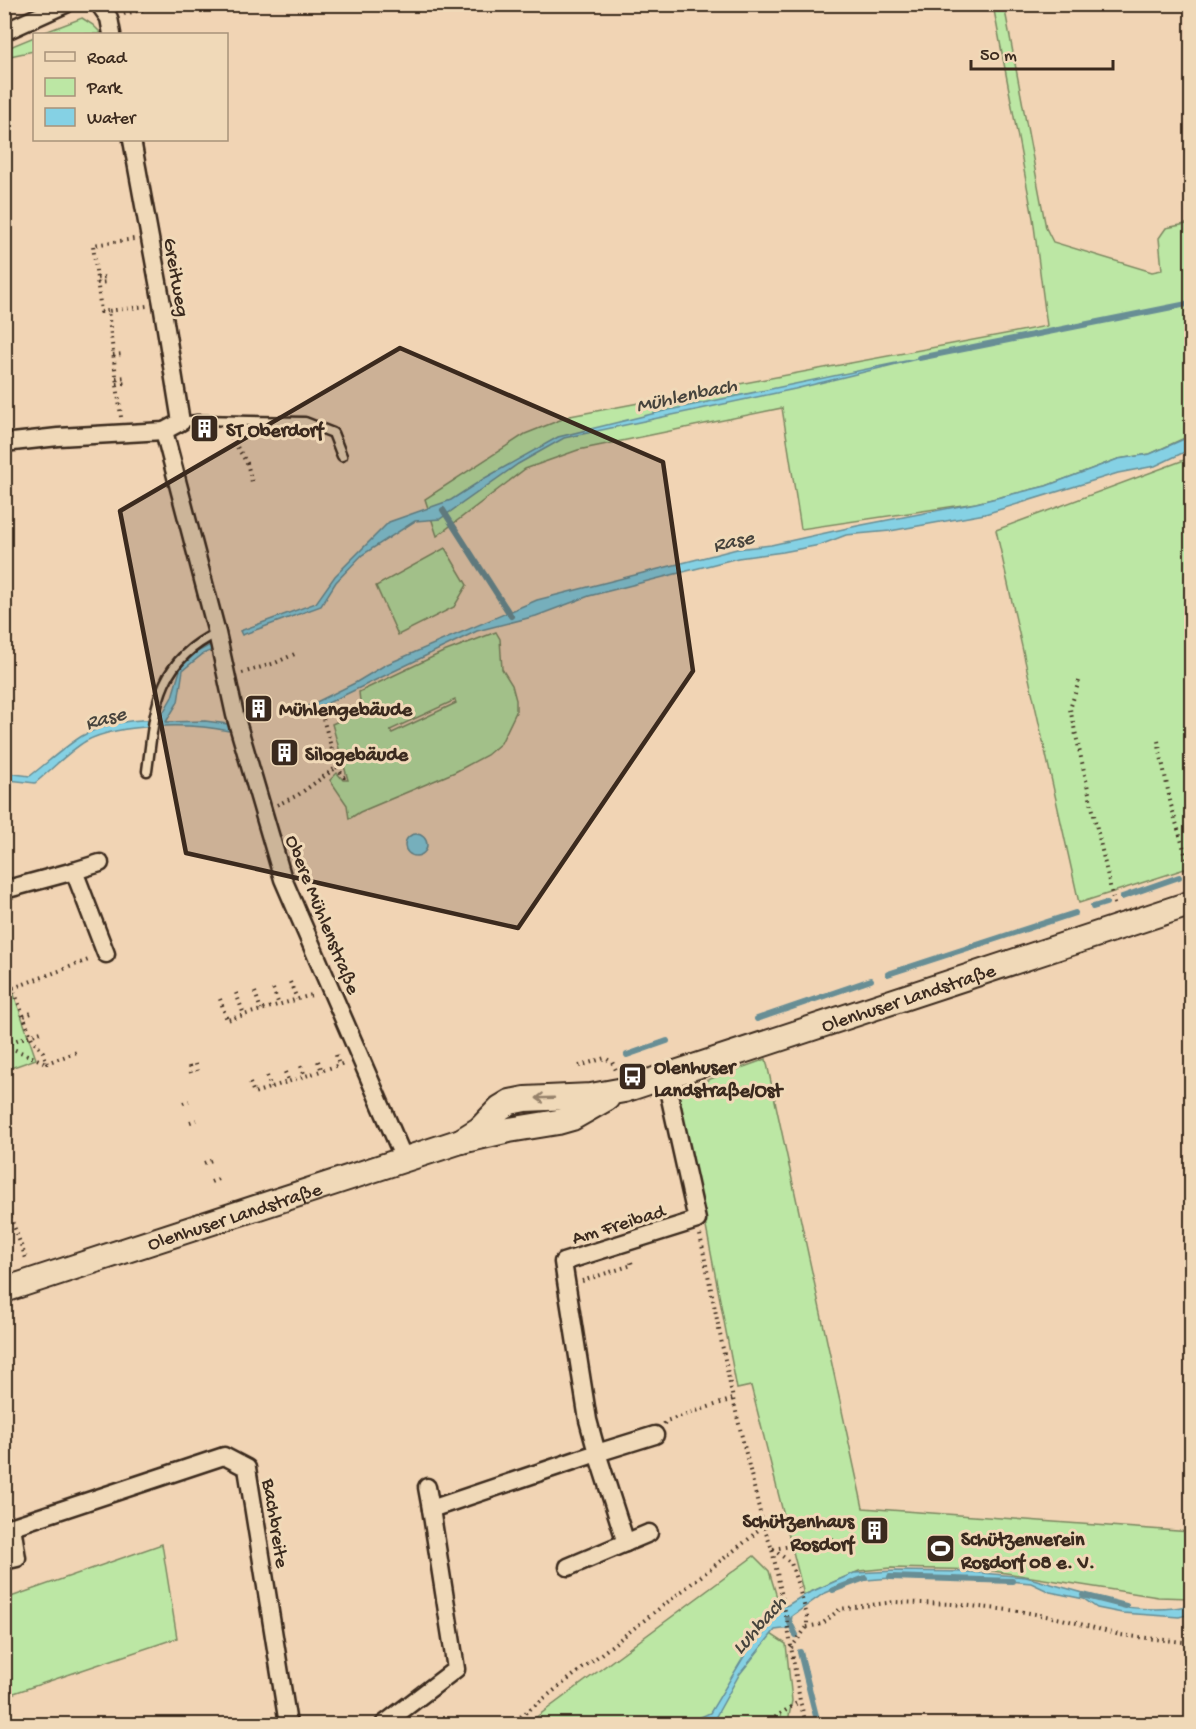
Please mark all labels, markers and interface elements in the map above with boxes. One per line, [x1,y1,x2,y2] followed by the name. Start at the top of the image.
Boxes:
[33,33,228,141] legend
[971,33,1114,71] scale bar
[980,46,1017,67] text: 50 m
[87,49,128,70] text: Road
[86,79,123,100] text: Park
[87,109,137,130] text: Water
[156,236,193,319] street label: Greitweg
[634,374,740,420] water label: Mühlenbach
[189,413,221,445] building icon: ST Oberdorf
[226,421,325,444] place label: ST Oberdorf
[711,527,758,560] water label: Rase
[242,692,274,724] building icon: Mühlengebäude
[279,700,413,723] place label: Mühlengebäude
[83,703,130,738] water label: Rase
[268,737,300,769] building icon: Silogebäude
[305,745,409,768] place label: Silogebäude
[278,832,363,999] street label: Obere Mühlenstraße
[819,960,1000,1039] street label: Olenhuser Landstraße
[654,1058,784,1104] place label: Olenhuser Landstraße/Ost
[617,1061,649,1093] bus stop icon: Olenhuser Landstraße/Ost
[535,1093,555,1104] one-way arrow
[145,1179,326,1257] street label: Olenhuser Landstraße
[570,1201,671,1251] street label: Am Freibad
[255,1476,292,1570] street label: Bachbreite
[742,1512,856,1558] place label: Schützenhaus Rosdorf
[859,1515,891,1547] building icon: Schützenhaus Rosdorf
[960,1530,1095,1576] place label: Schützenverein Rosdorf 08 e. V.
[924,1533,956,1565] sports icon: Schützenverein Rosdorf 08 e. V.
[728,1591,794,1661] water label: Luhbach

